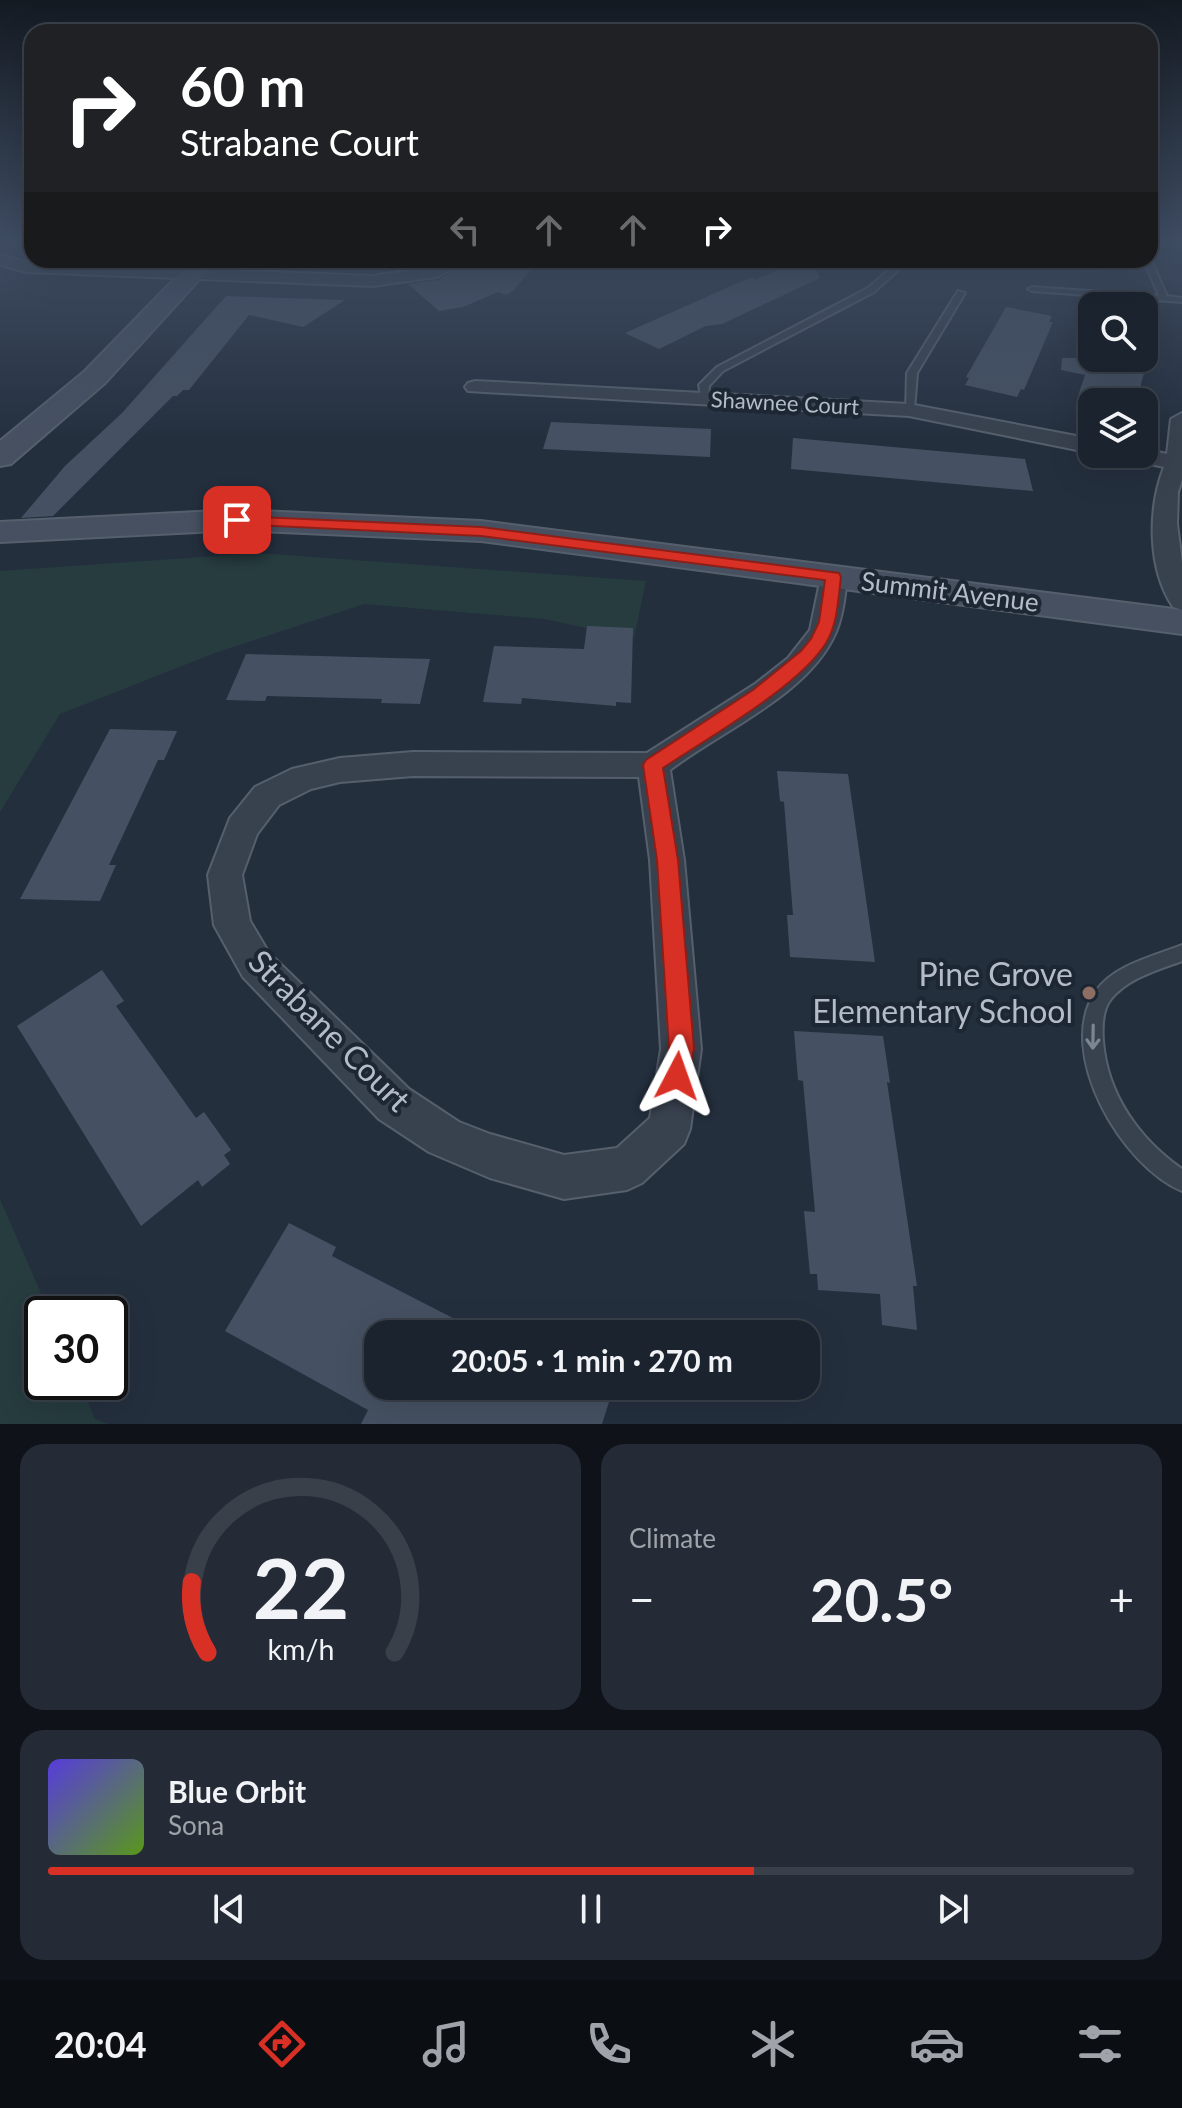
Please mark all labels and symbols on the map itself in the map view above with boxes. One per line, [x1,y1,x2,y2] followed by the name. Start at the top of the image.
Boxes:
[710,385,860,420] street label: Shawnee Court
[203,486,271,554] pin
[860,564,1041,618] street label: Summit Avenue
[241,941,419,1119] street label: Strabane Court
[812,954,1073,1030] place label: Pine Grove Elementary School
[1080,984,1098,1002] marker: Pine Grove Elementary School
[1085,1023,1101,1050] one-way arrow
[635,1034,719,1118] position arrow
[24,1296,128,1400] speed limit sign: 30

